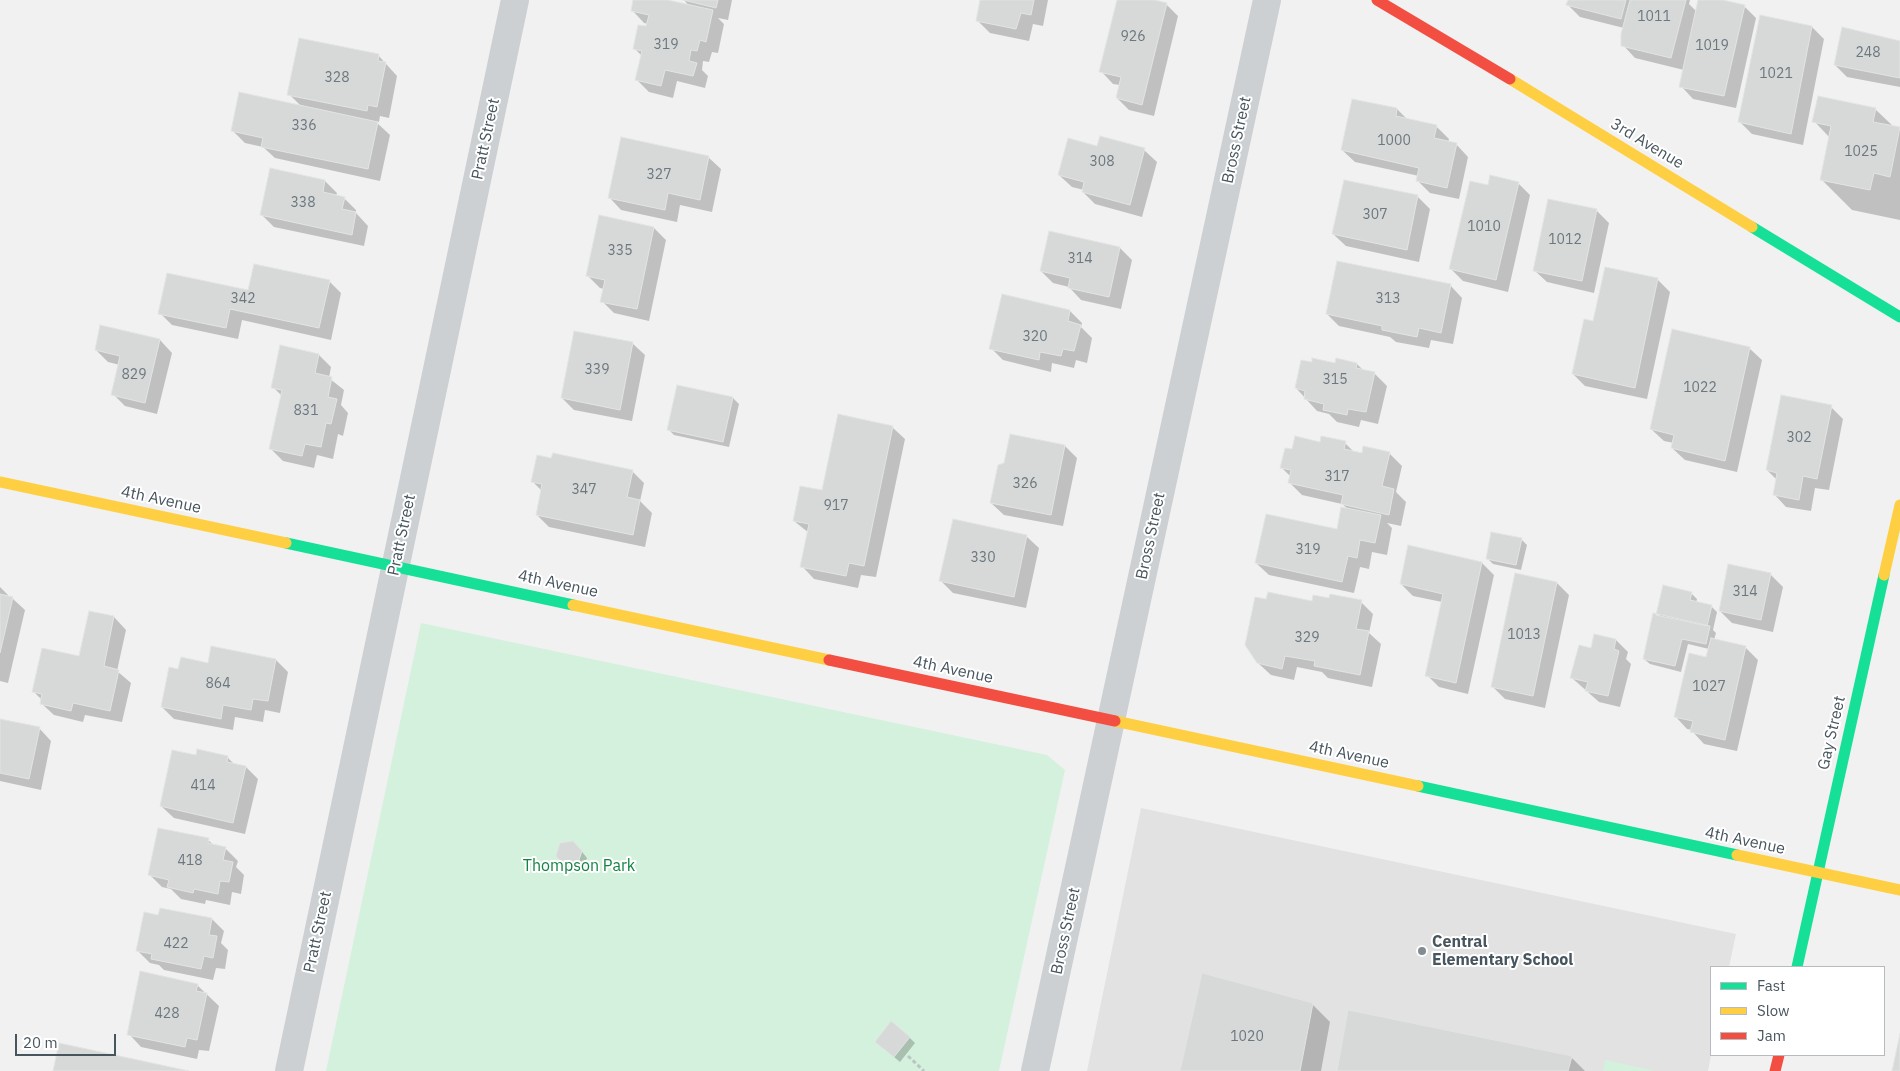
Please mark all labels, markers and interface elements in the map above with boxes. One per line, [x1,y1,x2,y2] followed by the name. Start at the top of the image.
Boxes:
[1637,9,1671,25] house number: 1011
[1120,29,1146,45] house number: 926
[653,37,679,53] house number: 319
[1695,38,1729,54] house number: 1019
[1855,45,1881,61] house number: 248
[1759,66,1793,82] house number: 1021
[324,70,350,86] house number: 328
[1218,95,1256,185] street label: Bross Street
[468,97,504,181] street label: Pratt Street
[1607,115,1687,173] street label: 3rd Avenue
[291,118,317,134] house number: 336
[1377,133,1411,149] house number: 1000
[1844,144,1878,160] house number: 1025
[1089,154,1115,170] house number: 308
[646,167,672,183] house number: 327
[290,195,316,211] house number: 338
[1362,207,1388,223] house number: 307
[1467,219,1501,235] house number: 1010
[1548,232,1582,248] house number: 1012
[607,243,633,259] house number: 335
[1067,251,1093,267] house number: 314
[230,291,256,307] house number: 342
[1375,291,1401,307] house number: 313
[1022,329,1048,345] house number: 320
[584,362,610,378] house number: 339
[121,367,147,383] house number: 829
[1322,372,1348,388] house number: 315
[1683,380,1717,396] house number: 1022
[293,403,319,419] house number: 831
[1786,430,1812,446] house number: 302
[1324,469,1350,485] house number: 317
[1012,476,1038,492] house number: 326
[119,482,203,518] street label: 4th Avenue
[571,482,597,498] house number: 347
[1132,491,1170,581] street label: Bross Street
[384,493,420,577] street label: Pratt Street
[823,498,849,514] house number: 917
[1295,542,1321,558] house number: 319
[970,550,996,566] house number: 330
[516,566,600,602] street label: 4th Avenue
[1732,584,1758,600] house number: 314
[1507,627,1541,643] house number: 1013
[1294,630,1320,646] house number: 329
[911,652,995,688] street label: 4th Avenue
[205,676,231,692] house number: 864
[1692,679,1726,695] house number: 1027
[1814,694,1850,772] street label: Gay Street
[1307,737,1391,773] street label: 4th Avenue
[190,778,216,794] house number: 414
[1703,823,1787,859] street label: 4th Avenue
[177,853,203,869] house number: 418
[523,856,635,876] park label: Thompson Park
[1047,886,1085,976] street label: Bross Street
[300,890,336,974] street label: Pratt Street
[1432,932,1573,970] place label: Central Elementary School
[163,936,189,952] house number: 422
[1416,945,1428,957] marker: Central Elementary School
[1710,966,1885,1056] legend
[1757,976,1785,995] text: Fast
[1757,1001,1790,1020] text: Slow
[154,1006,180,1022] house number: 428
[18,1024,119,1056] scale bar
[1757,1026,1786,1045] text: Jam
[1230,1029,1264,1045] house number: 1020
[23,1033,58,1052] text: 20 m

